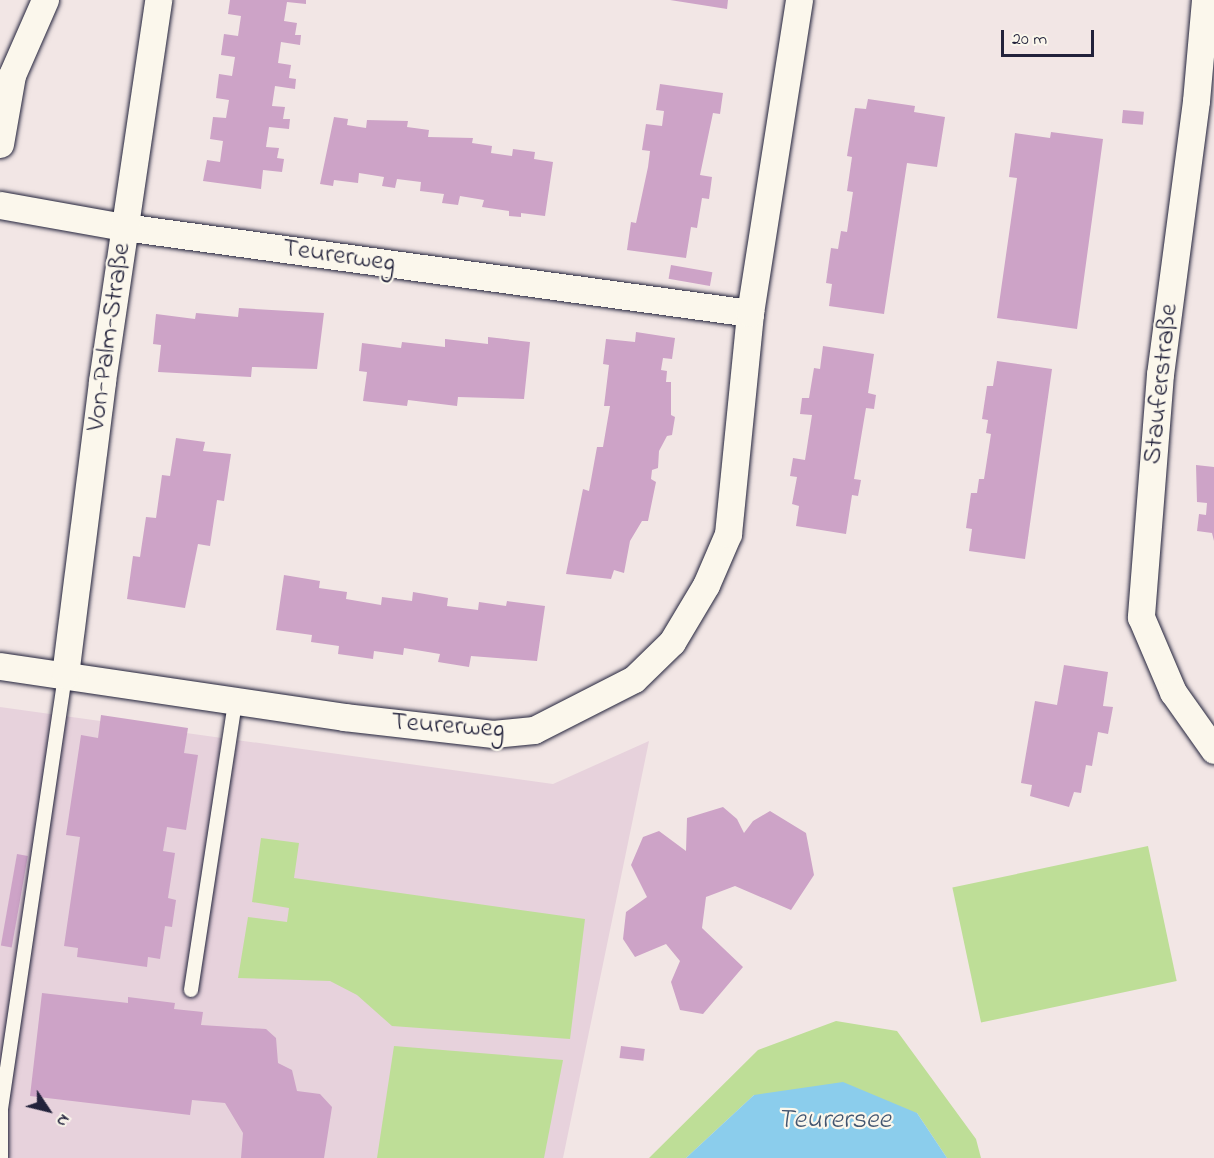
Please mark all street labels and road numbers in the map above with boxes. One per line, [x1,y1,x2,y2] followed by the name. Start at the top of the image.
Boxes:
[280,232,398,280] street label: Teurerweg
[80,241,138,433] street label: Von-Palm-Straße
[1136,302,1186,466] street label: Stauferstraße
[390,706,506,746] street label: Teurerweg

